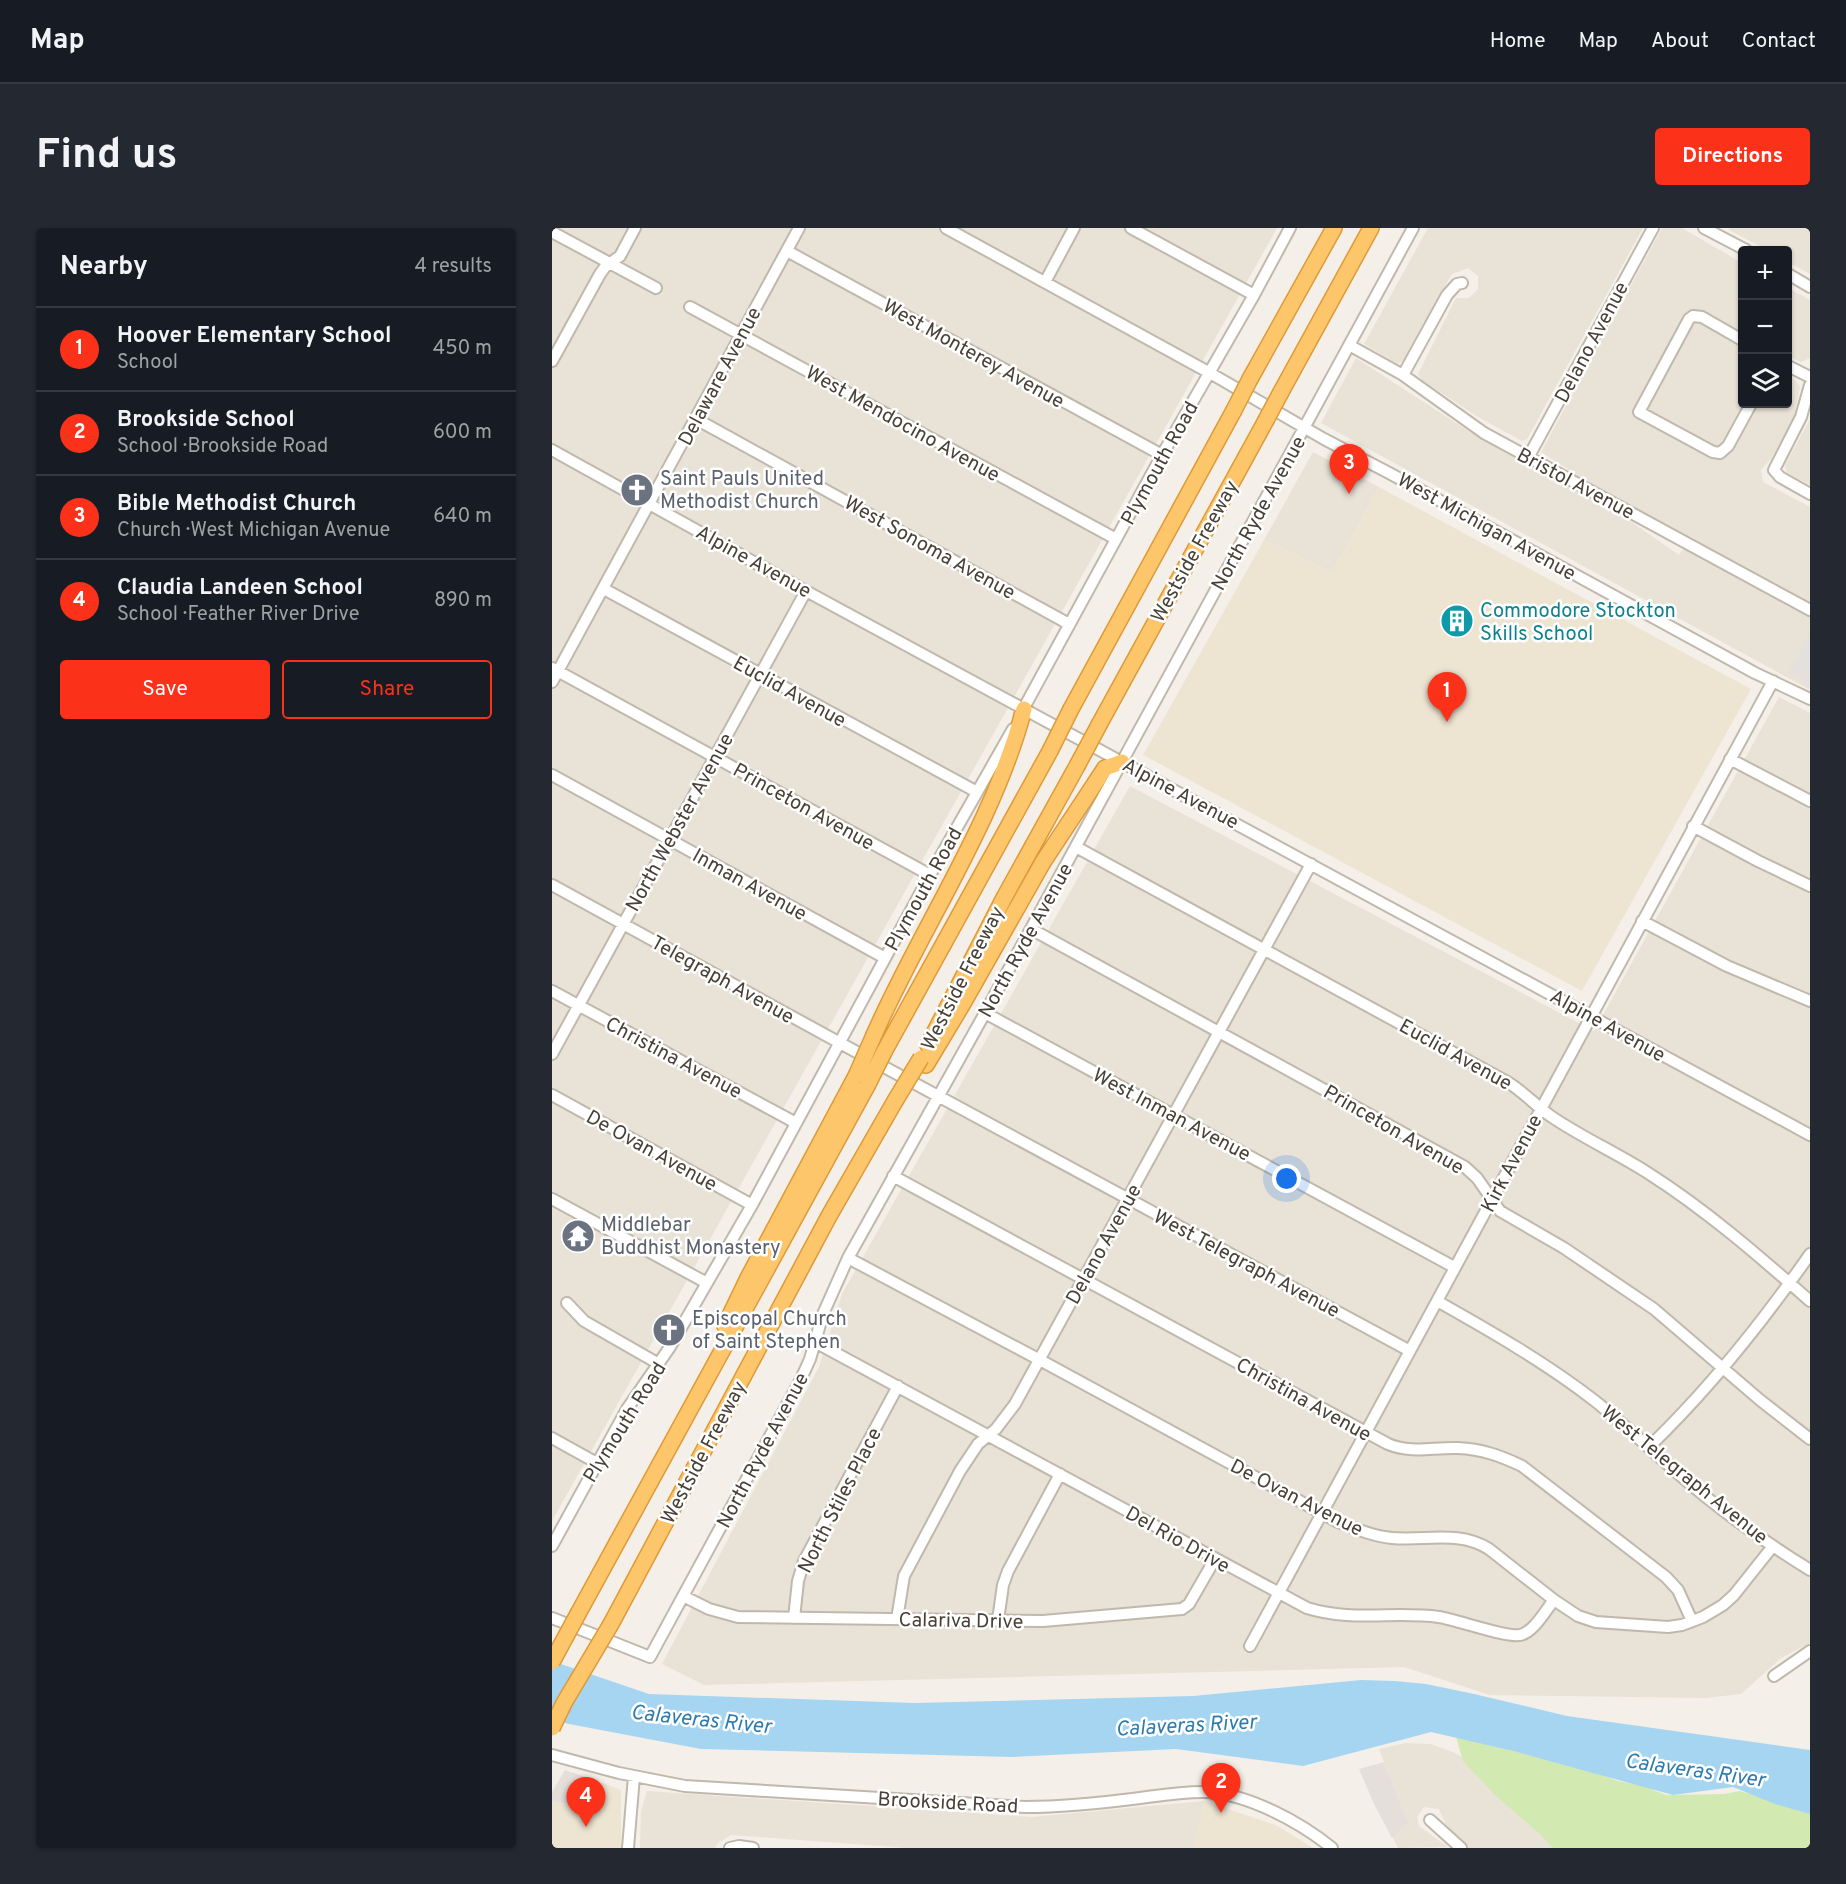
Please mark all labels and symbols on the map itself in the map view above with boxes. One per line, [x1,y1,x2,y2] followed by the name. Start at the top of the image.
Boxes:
[1550,278,1636,408] street label: Delano Avenue
[878,294,1068,416] street label: West Monterey Avenue
[673,303,768,451] street label: Delaware Avenue
[800,360,1004,489] street label: West Mendocino Avenue
[1116,397,1205,530] street label: Plymouth Road
[1207,432,1313,596] street label: North Ryde Avenue
[1512,443,1638,527] street label: Bristol Avenue
[1330,444,1368,494] pin: 3
[660,467,824,516] place label: Saint Pauls United Methodist Church
[1392,468,1580,588] street label: West Michigan Avenue
[619,472,655,508] church icon: Saint Pauls United Methodist Church
[1146,476,1246,628] street label: Westside Freeway
[839,491,1019,607] street label: West Sonoma Avenue
[691,520,815,605] street label: Alpine Avenue
[1480,599,1676,648] place label: Commodore Stockton Skills School
[1439,603,1475,639] building icon: Commodore Stockton Skills School
[728,651,850,735] street label: Euclid Avenue
[1428,672,1466,722] pin: 1
[621,729,741,917] street label: North Webster Avenue
[1117,753,1243,836] street label: Alpine Avenue
[728,758,878,857] street label: Princeton Avenue
[880,823,969,956] street label: Plymouth Road
[687,844,811,928] street label: Inman Avenue
[974,859,1080,1023] street label: North Ryde Avenue
[916,902,1011,1055] street label: Westside Freeway
[646,931,798,1031] street label: Telegraph Avenue
[1545,984,1669,1069] street label: Alpine Avenue
[600,1012,746,1106] street label: Christina Avenue
[1394,1014,1516,1098] street label: Euclid Avenue
[1088,1063,1255,1168] street label: West Inman Avenue
[1318,1080,1468,1182] street label: Princeton Avenue
[581,1105,721,1198] street label: De Ovan Avenue
[1476,1110,1549,1217] street label: Kirk Avenue
[1272,1164,1301,1193] your location
[1061,1180,1149,1310] street label: Delano Avenue
[1148,1205,1344,1325] street label: West Telegraph Avenue
[601,1213,781,1262] place label: Middlebar Buddhist Monastery
[560,1218,596,1254] temple icon: Middlebar Buddhist Monastery
[692,1307,847,1356] place label: Episcopal Church of Saint Stephen
[651,1312,687,1348] church icon: Episcopal Church of Saint Stephen
[1231,1353,1375,1449] street label: Christina Avenue
[578,1358,673,1488] street label: Plymouth Road
[712,1369,816,1533] street label: North Ryde Avenue
[656,1377,753,1529] street label: Westside Freeway
[1595,1400,1773,1551] street label: West Telegraph Avenue
[793,1424,889,1578] street label: North Stiles Place
[1225,1454,1367,1543] street label: De Ovan Avenue
[1120,1501,1234,1580] street label: Del Rio Drive
[898,1608,1024,1636] street label: Calariva Drive
[629,1700,774,1741] water label: Calaveras River
[1115,1709,1259,1744] water label: Calaveras River
[1623,1748,1768,1795] water label: Calaveras River
[1202,1764,1240,1813] pin: 2
[567,1778,606,1827] pin: 4
[877,1787,1019,1821] street label: Brookside Road

